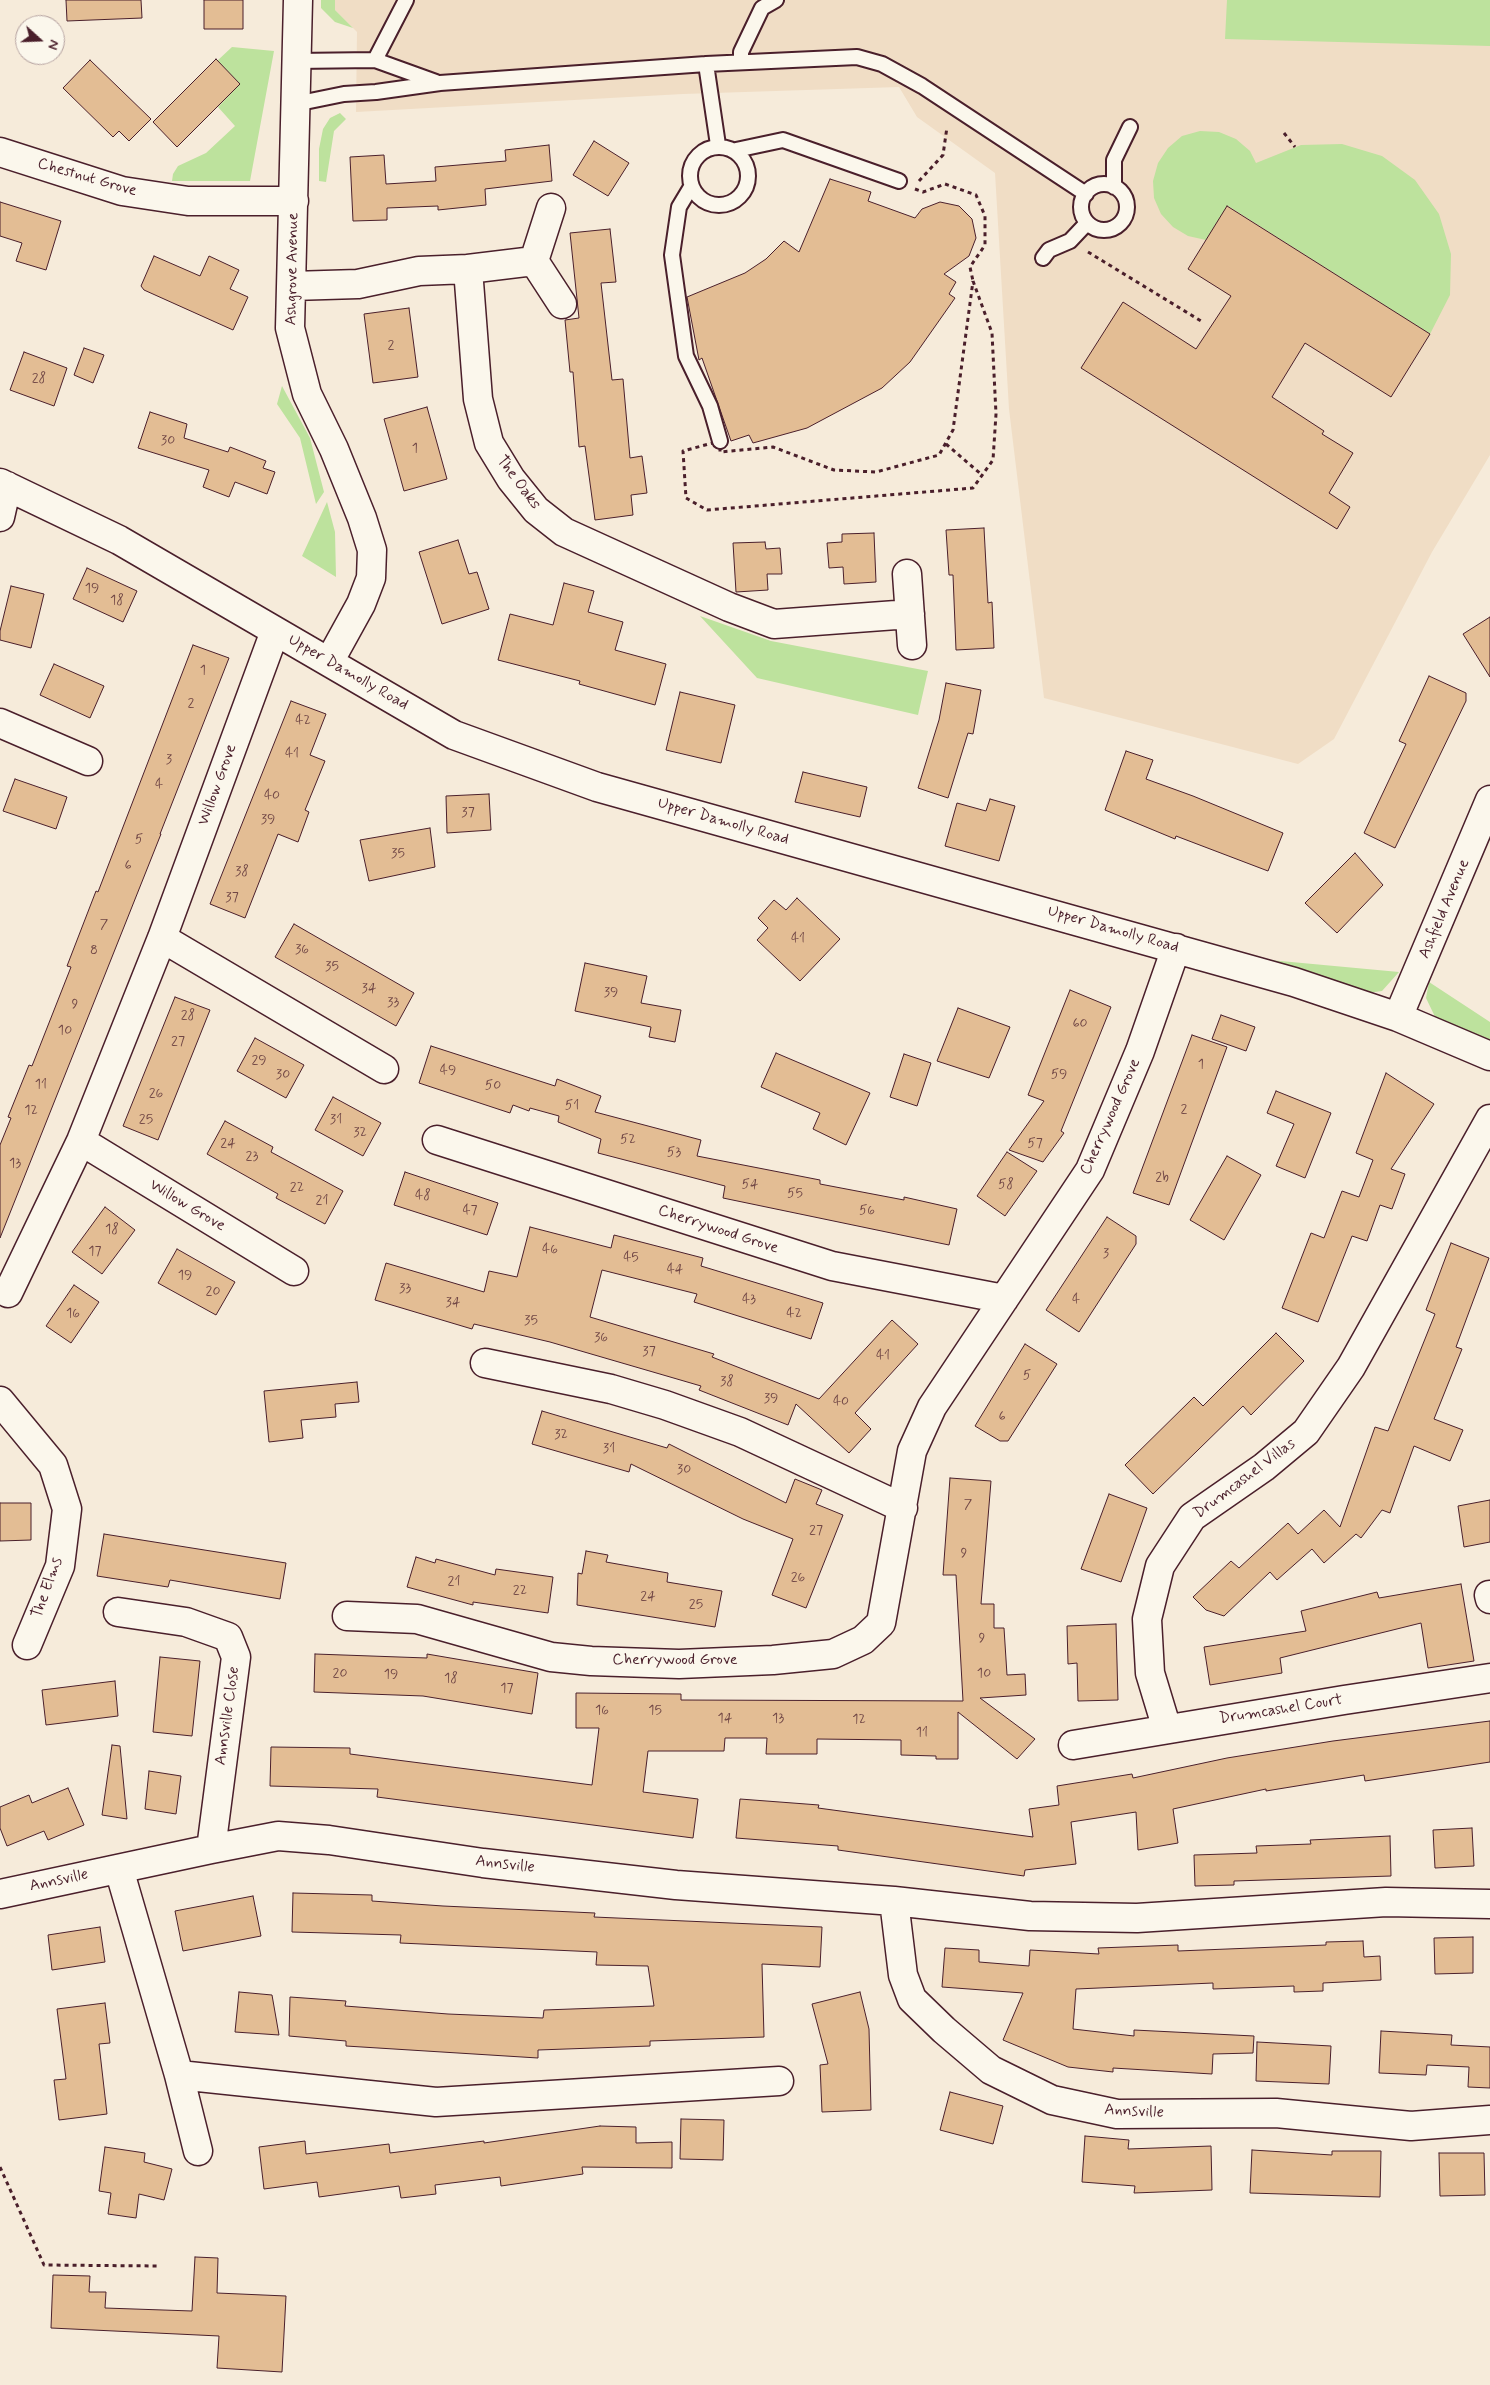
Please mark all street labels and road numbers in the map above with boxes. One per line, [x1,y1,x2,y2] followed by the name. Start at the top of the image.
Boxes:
[35,155,139,201] street label: Chestnut Grove
[282,212,304,326] street label: Ashgrove Avenue
[492,452,544,514] street label: The Oaks
[284,631,412,715] street label: Upper Damolly Road
[194,742,242,828] street label: Willow Grove
[655,794,791,850] street label: Upper Damolly Road
[1415,856,1475,962] street label: Ashfield Avenue
[1045,902,1181,958] street label: Upper Damolly Road
[1077,1056,1145,1178] street label: Cherrywood Grove
[145,1176,229,1236] street label: Willow Grove
[655,1201,781,1259] street label: Cherrywood Grove
[1190,1435,1300,1523] street label: Drumcashel Villas
[28,1555,68,1621] street label: The Elms
[612,1651,738,1671] street label: Cherrywood Grove
[212,1665,244,1767] street label: Annsville Close
[1218,1691,1344,1729] street label: Drumcashel Court
[474,1852,536,1878] street label: Annsville
[28,1865,90,1897] street label: Annsville
[1104,2101,1164,2123] street label: Annsville

